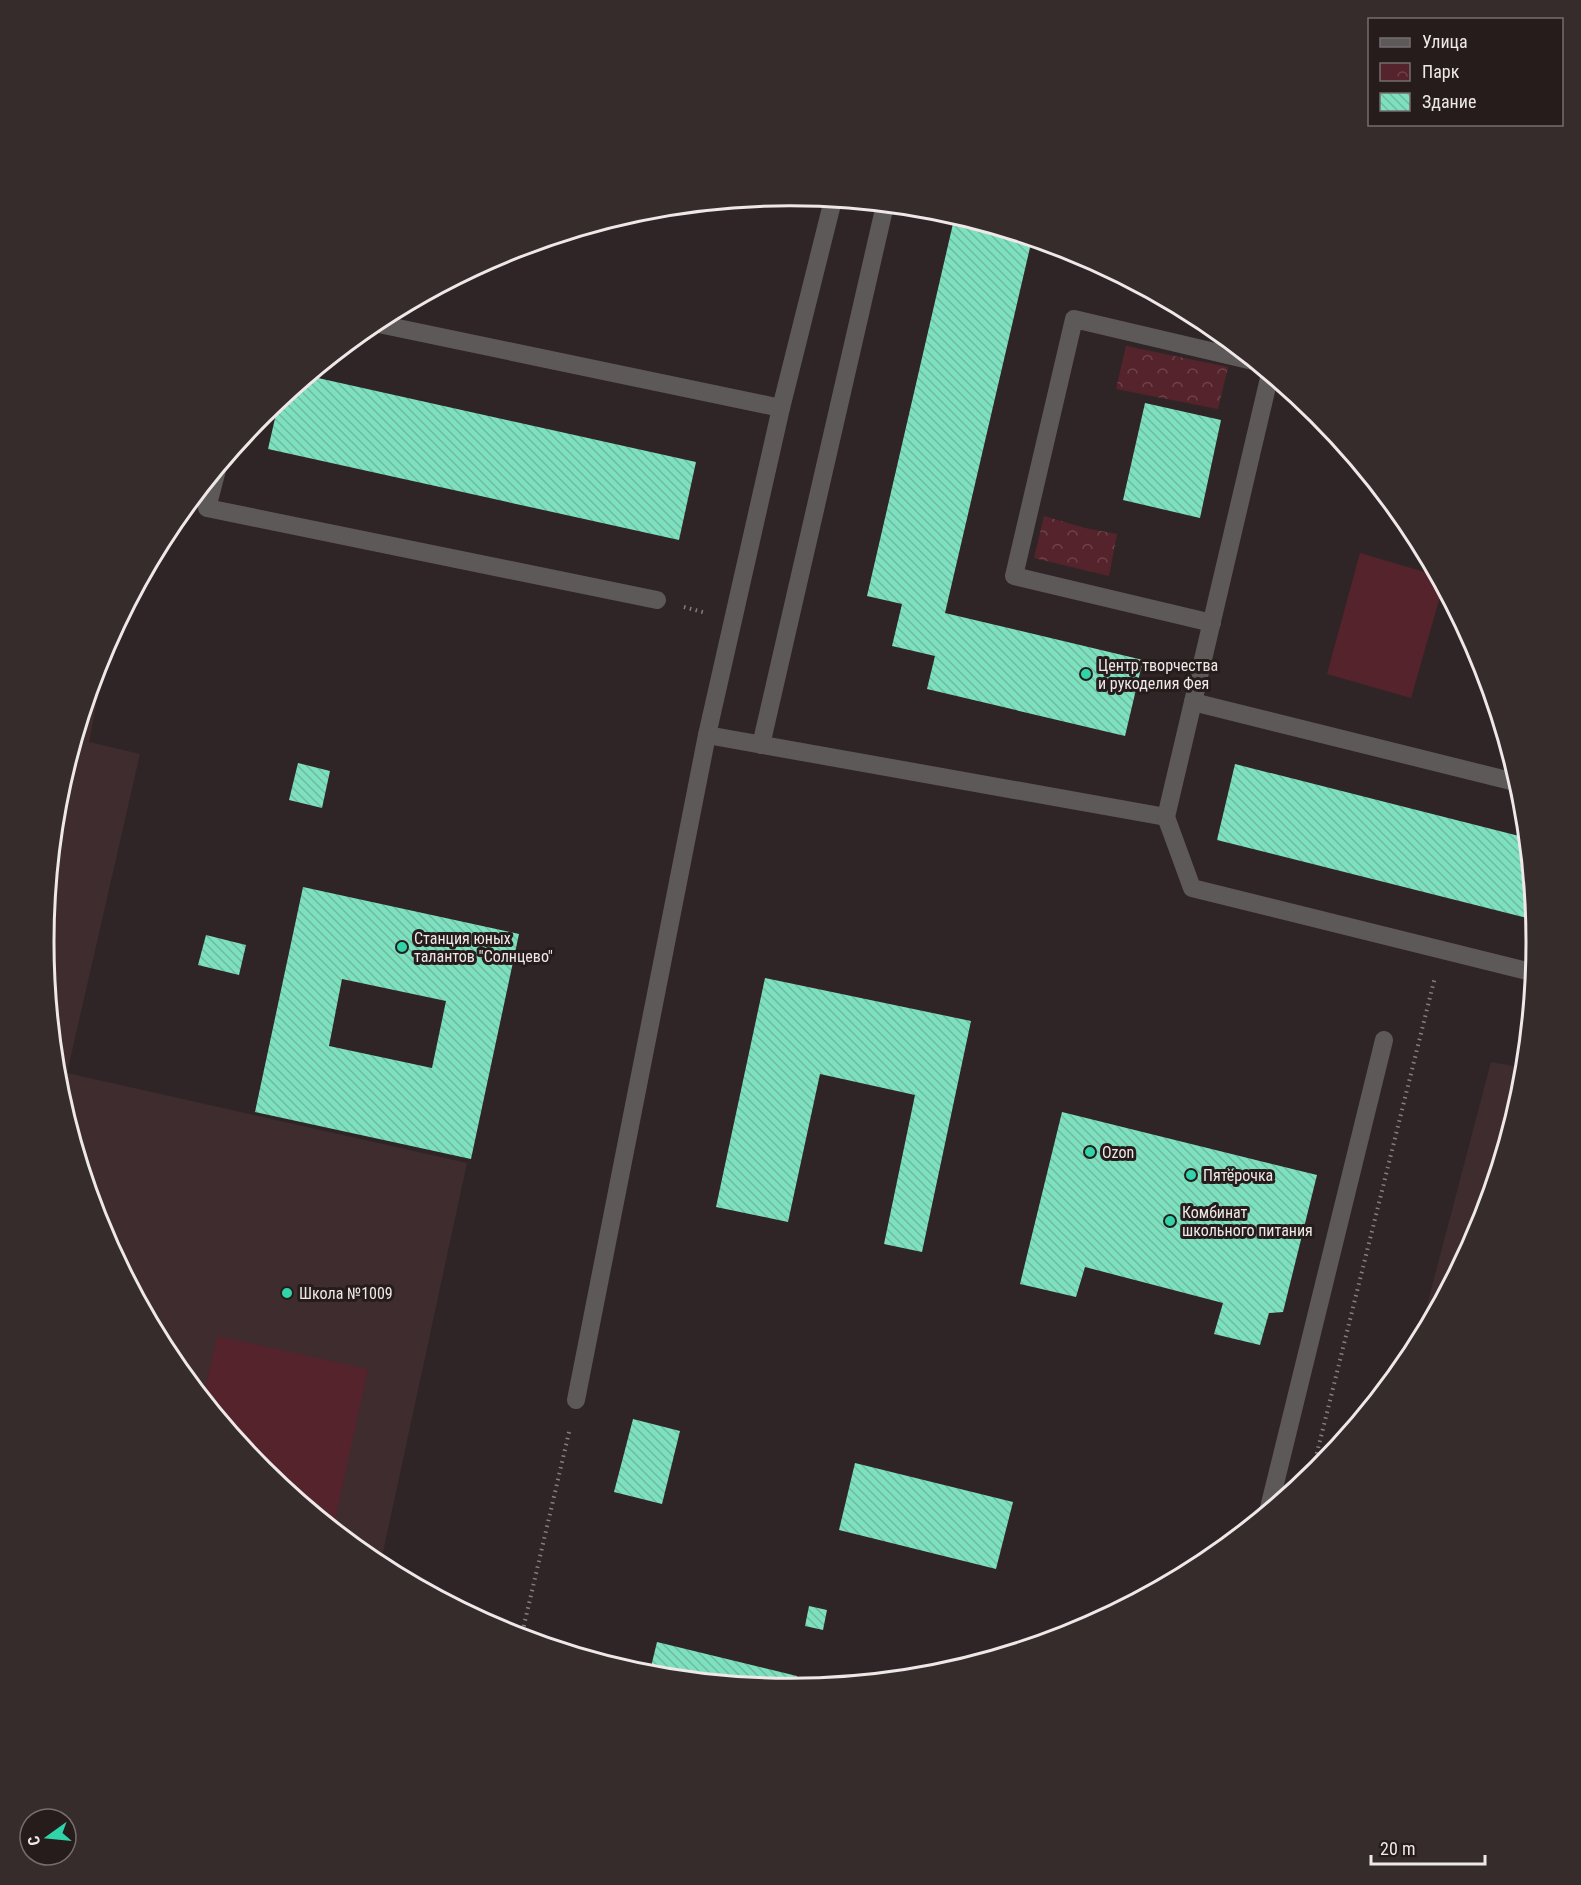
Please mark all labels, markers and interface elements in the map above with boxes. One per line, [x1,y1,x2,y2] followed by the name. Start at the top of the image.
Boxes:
[1368,18,1563,126] legend
[1422,31,1468,52] text: Улица
[1422,61,1460,82] text: Парк
[1422,91,1476,112] text: Здание
[1098,656,1218,693] place label: Центр творчества и рукоделия Фея
[1079,667,1093,681] marker: Центр творчества и рукоделия Фея
[414,929,553,966] place label: Станция юных талантов "Солнцево"
[395,940,409,954] marker: Станция юных талантов "Солнцево"
[1102,1143,1134,1162] place label: Ozon
[1083,1145,1097,1159] marker: Ozon
[1203,1166,1273,1185] place label: Пятёрочка
[1184,1168,1198,1182] marker: Пятёрочка
[1182,1203,1313,1240] place label: Комбинат школьного питания
[1163,1214,1177,1228] marker: Комбинат школьного питания
[299,1284,393,1303] place label: Школа №1009
[280,1286,294,1300] marker: Школа №1009
[18,1807,78,1867] north arrow
[1371,1828,1485,1866] scale bar
[24,1834,44,1848] text: С
[1380,1838,1415,1859] text: 20 m

